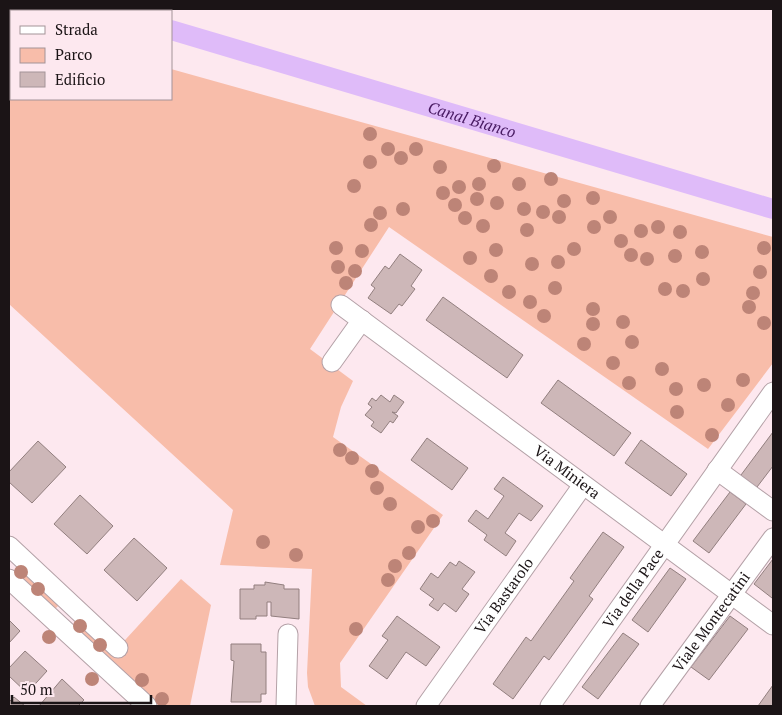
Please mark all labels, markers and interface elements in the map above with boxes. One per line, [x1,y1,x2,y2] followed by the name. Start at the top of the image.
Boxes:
[10,10,172,100] legend
[55,19,98,39] text: Strada
[55,44,92,64] text: Parco
[55,69,105,89] text: Edificio
[425,96,519,143] water label: Canal Bianco
[530,440,605,503] street label: Via Miniera
[598,544,668,632] street label: Via della Pace
[469,553,537,638] street label: Via Bastarolo
[667,567,754,676] street label: Viale Montecatini
[12,672,151,704] scale bar
[20,679,53,699] text: 50 m

